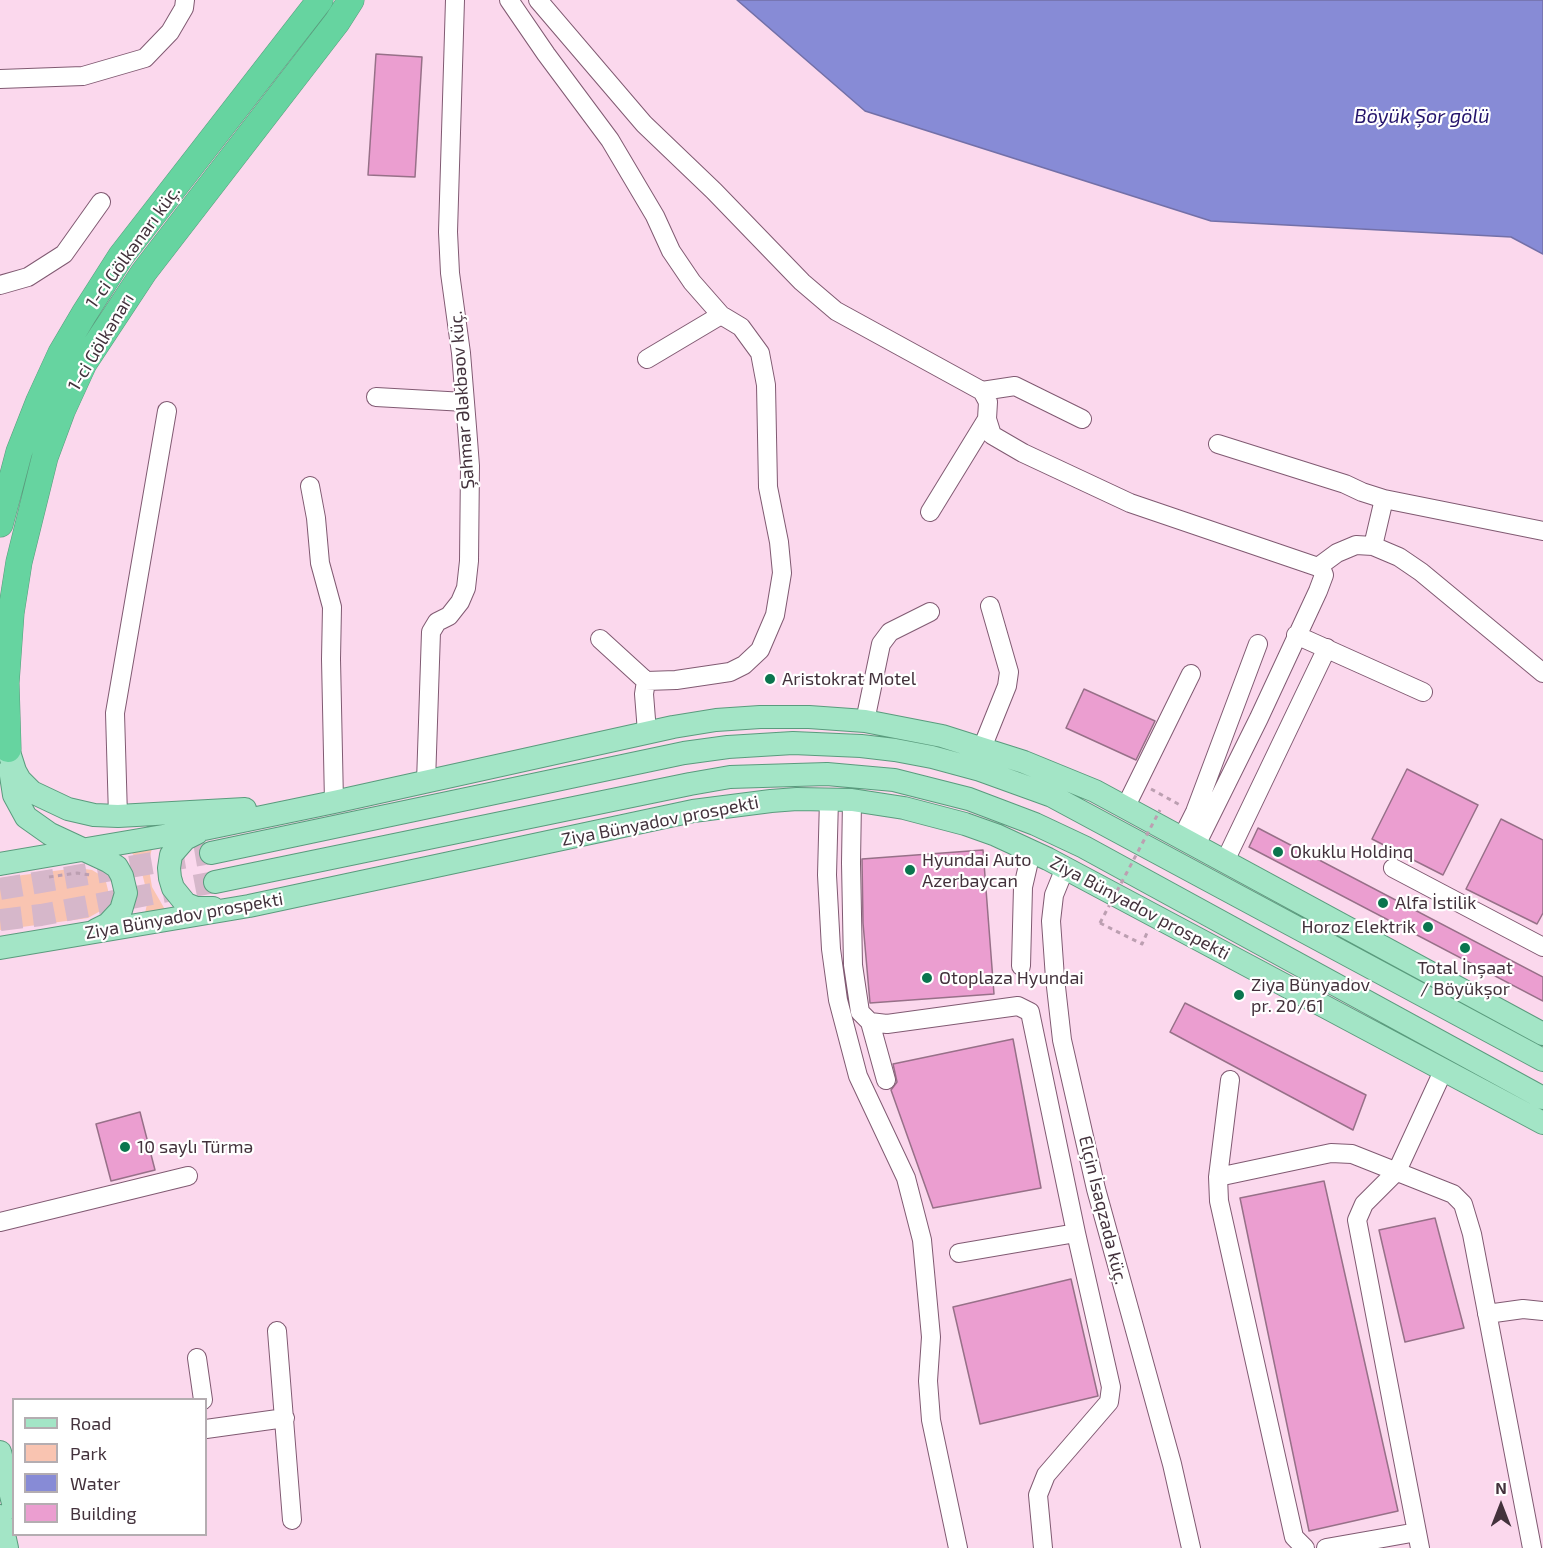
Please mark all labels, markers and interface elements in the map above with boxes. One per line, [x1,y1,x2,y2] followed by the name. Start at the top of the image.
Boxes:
[1354,104,1490,128] water label: Böyük Şor gölü
[81,181,185,313] street label: 1-ci Gölkənarı küç.
[63,289,139,395] street label: 1-ci Gölkənarı
[445,310,479,490] street label: Şahmar Ələkbəov küç.
[782,668,916,690] place label: Aristokrat Motel
[763,672,777,686] marker: Aristokrat Motel
[560,791,760,851] street label: Ziya Bünyadov prospekti
[1290,841,1413,863] place label: Okuklu Holdinq
[1271,845,1285,859] marker: Okuklu Holdinq
[922,849,1031,892] place label: Hyundai Auto Azerbaycan
[1046,851,1234,965] street label: Ziya Bünyadov prospekti
[903,863,917,877] marker: Hyundai Auto Azerbaycan
[83,888,285,944] street label: Ziya Bünyadov prospekti
[1395,892,1476,914] place label: Alfa İstilik
[1376,896,1390,910] marker: Alfa İstilik
[1301,916,1416,938] place label: Horoz Elektrik
[1421,920,1435,934] marker: Horoz Elektrik
[1458,941,1472,955] marker: Total İnşaat / Böyükşor
[1417,957,1513,1000] place label: Total İnşaat / Böyükşor
[939,967,1084,989] place label: Otoplaza Hyundai
[920,971,934,985] marker: Otoplaza Hyundai
[1251,974,1370,1016] place label: Ziya Bünyadov pr. 20/61
[1232,988,1246,1002] marker: Ziya Bünyadov pr. 20/61
[1074,1133,1132,1287] street label: Elçin İsaqzadə küç.
[137,1136,253,1158] place label: 10 saylı Türmə
[118,1140,132,1154] marker: 10 saylı Türmə
[12,1398,207,1536] legend
[70,1412,111,1434] text: Road
[70,1442,107,1464] text: Park
[70,1472,120,1494] text: Water
[1471,1476,1531,1536] north arrow
[1495,1478,1507,1497] text: N
[70,1502,137,1524] text: Building

